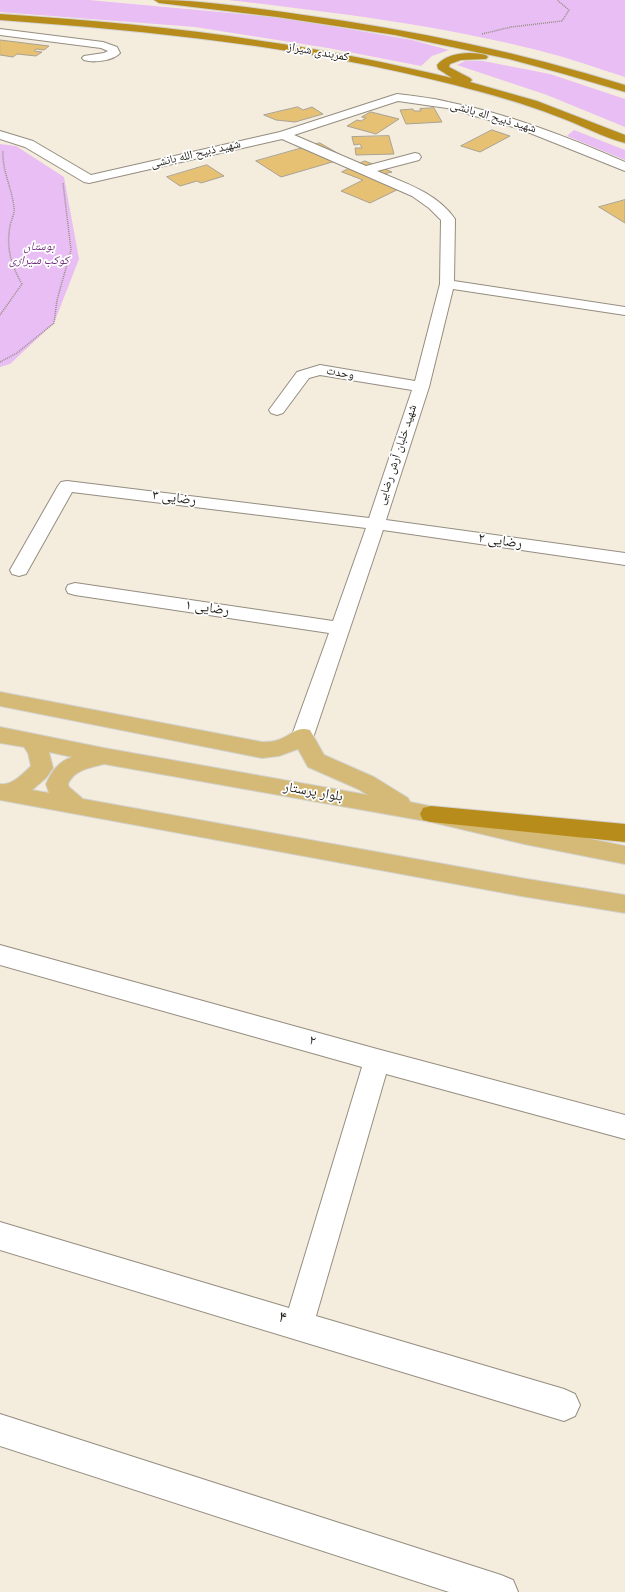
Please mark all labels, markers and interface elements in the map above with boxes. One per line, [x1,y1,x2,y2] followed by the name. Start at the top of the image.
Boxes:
[286,41,350,65] street label: کمربندی شیراز
[448,99,538,137] street label: شهید ذبیح اله بانشی
[150,138,242,172] street label: شهید ذبیح الله بانشی
[9,241,69,269] park label: بوستان کوکب شیرازی
[325,364,355,384] street label: وحدت
[375,403,421,507] street label: شهید خلبان آرش رضایی
[151,488,197,510] street label: رضایی ۳
[477,531,523,553] street label: رضایی ۲
[184,598,230,620] street label: رضایی ۱
[282,780,344,806] street label: بلوار پرستار
[307,1033,317,1051] street label: ۲
[275,1308,289,1330] street label: ۴

